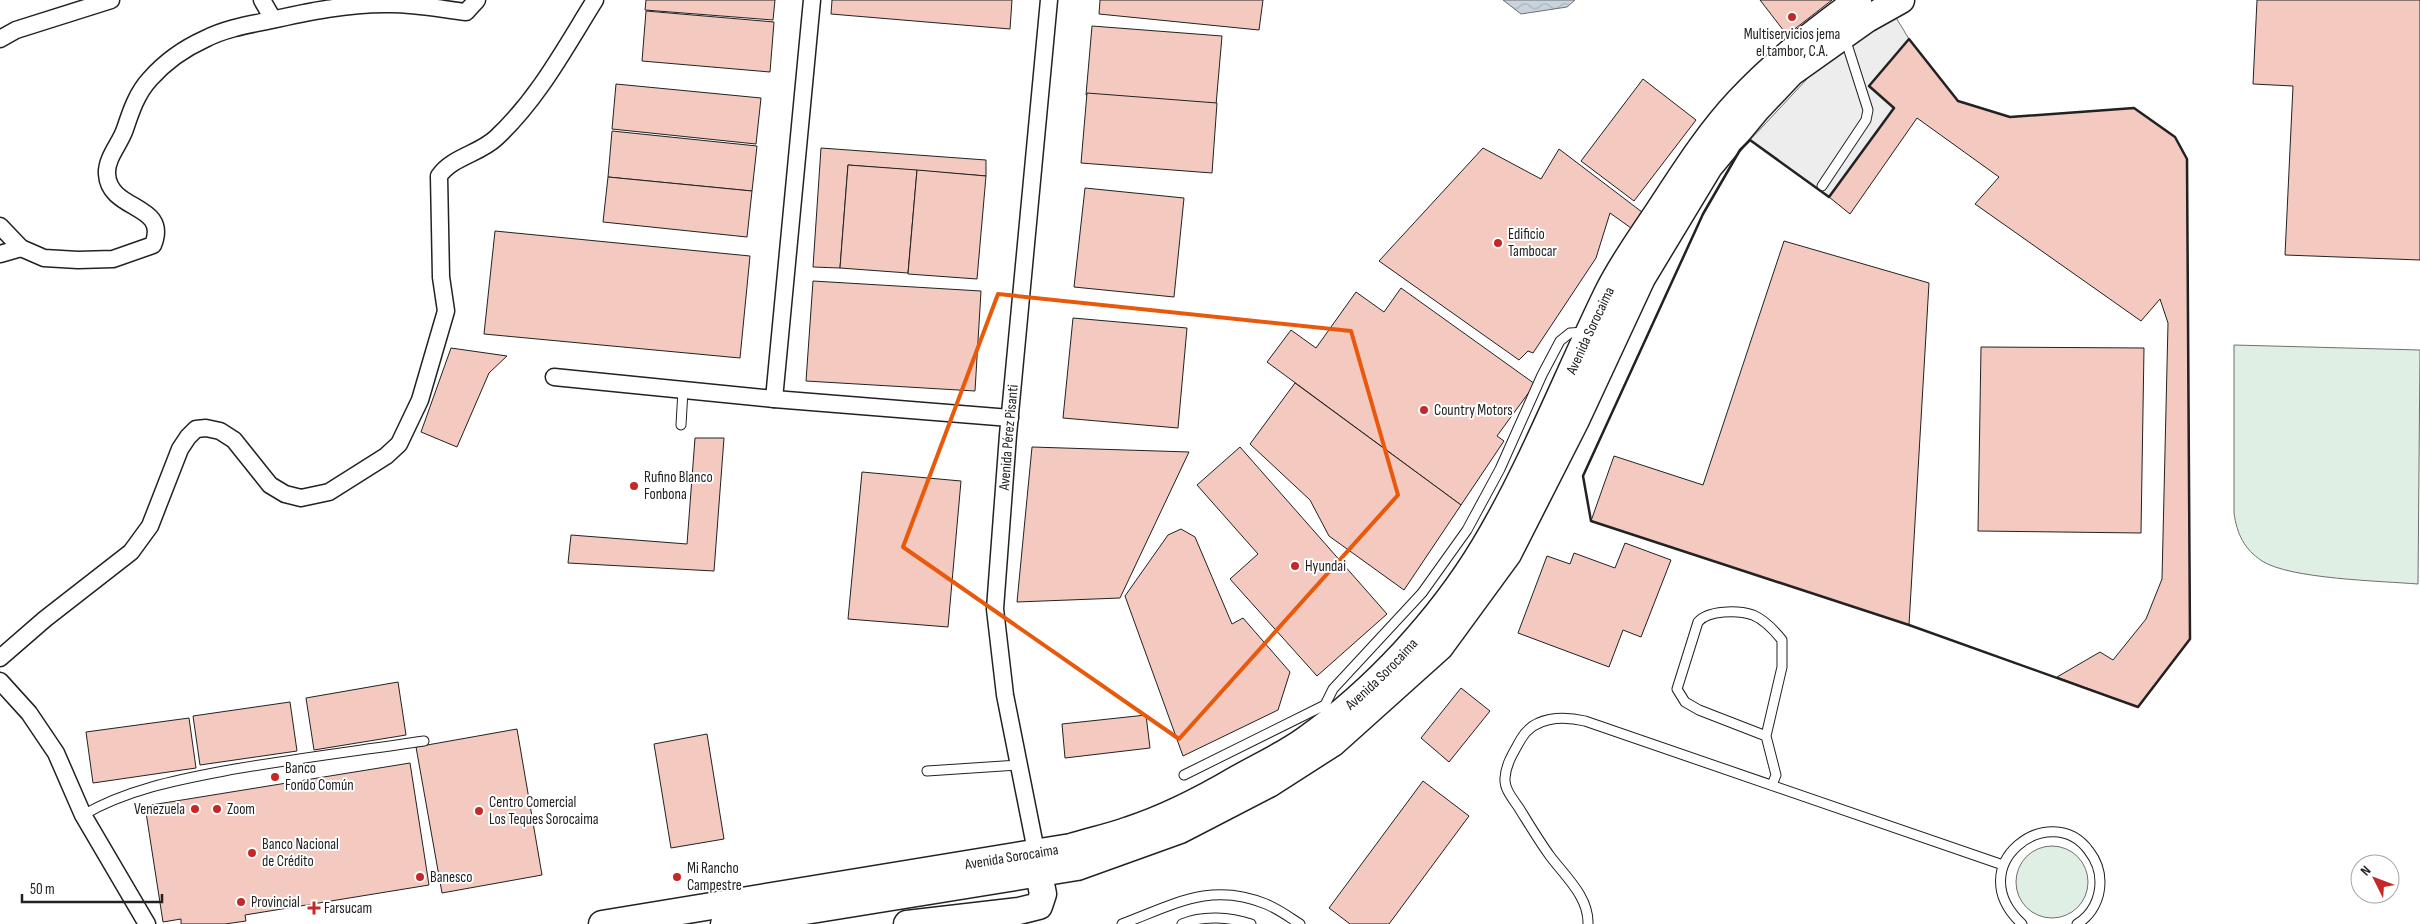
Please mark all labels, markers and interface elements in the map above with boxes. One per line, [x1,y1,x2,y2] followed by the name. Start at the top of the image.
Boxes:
[1786,11,1798,23] marker: Multiservicios jema el tambor, C.A.
[1744,25,1841,61] place label: Multiservicios jema el tambor, C.A.
[1508,225,1558,261] place label: Edificio Tambocar
[1492,237,1504,249] marker: Edificio Tambocar
[1561,283,1619,378] street label: Avenida Sorocaima
[994,383,1022,492] street label: Avenida Pérez Pisanti
[1434,401,1513,420] place label: Country Motors
[1418,404,1430,416] marker: Country Motors
[644,468,713,504] place label: Rufino Blanco Fonbona
[628,480,640,492] marker: Rufino Blanco Fonbona
[1305,557,1346,576] place label: Hyundai
[1289,560,1301,572] marker: Hyundai
[1340,634,1422,715] street label: Avenida Sorocaima
[285,759,354,795] place label: Banco Fondo Común
[269,771,281,783] marker: Banco Fondo Común
[489,793,599,829] place label: Centro Comercial Los Teques Sorocaima
[134,800,185,819] place label: Venezuela
[227,800,255,819] place label: Zoom
[189,803,201,815] marker: Venezuela
[211,803,223,815] marker: Zoom
[473,805,485,817] marker: Centro Comercial Los Teques Sorocaima
[262,835,339,871] place label: Banco Nacional de Crédito
[962,840,1060,874] street label: Avenida Sorocaima
[246,847,258,859] marker: Banco Nacional de Crédito
[2350,854,2400,904] north arrow
[687,859,742,895] place label: Mi Rancho Campestre
[2357,862,2375,879] text: N
[430,868,473,887] place label: Banesco
[414,871,426,883] marker: Banesco
[671,871,683,883] marker: Mi Rancho Campestre
[22,872,162,904] scale bar
[30,880,55,899] text: 50 m
[251,893,300,912] place label: Provincial
[235,896,247,908] marker: Provincial
[324,899,372,918] place label: Farsucam
[308,902,320,914] marker: Farsucam

